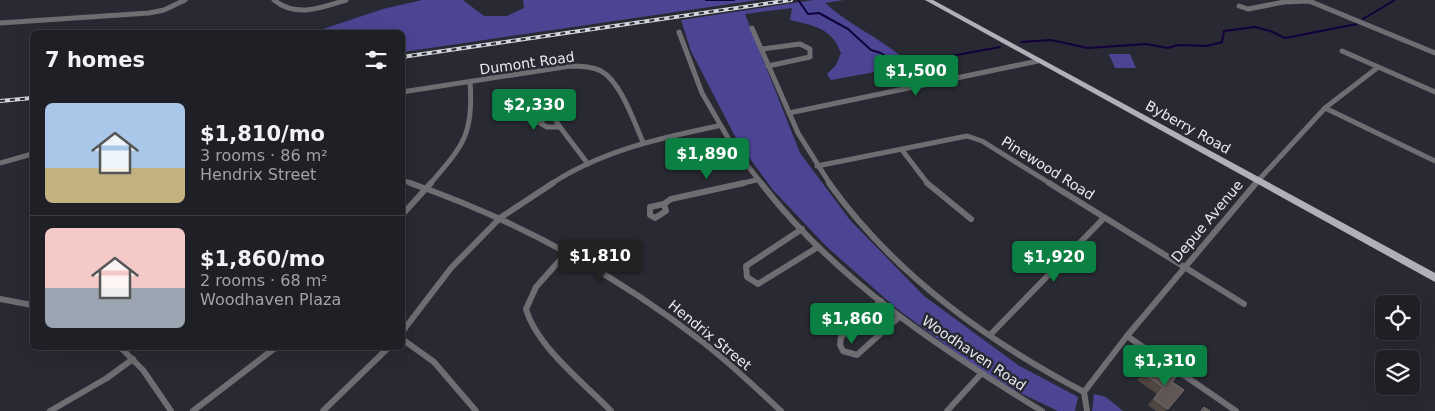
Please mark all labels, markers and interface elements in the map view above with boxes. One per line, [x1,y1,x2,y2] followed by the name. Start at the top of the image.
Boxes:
[362,46,390,74] icon: filters
[45,48,145,72] text: 7 homes
[478,48,576,78] street label: Dumont Road
[875,54,957,97] pin: $1,500
[885,61,947,80] text: $1,500
[493,88,575,131] pin: $2,330
[503,95,565,114] text: $2,330
[1143,97,1233,157] street label: Byberry Road
[200,122,325,146] text: $1,810/mo
[85,123,145,183] icon: home
[999,133,1097,203] street label: Pinewood Road
[666,138,748,180] pin: $1,890
[676,144,738,163] text: $1,890
[200,146,328,165] text: 3 rooms · 86 m²
[200,165,316,184] text: Hendrix Street
[1168,177,1246,265] street label: Depue Avenue
[559,240,641,282] pin: $1,810
[1013,240,1095,283] pin: $1,920
[569,246,631,265] text: $1,810
[200,247,325,271] text: $1,860/mo
[1023,247,1085,266] text: $1,920
[85,248,145,308] icon: home
[200,271,328,290] text: 2 rooms · 68 m²
[200,290,341,309] text: Woodhaven Plaza
[1375,295,1420,395] map controls
[1375,295,1420,340] button: locate
[665,297,755,374] street label: Hendrix Street
[811,302,893,345] pin: $1,860
[821,309,883,328] text: $1,860
[919,312,1029,394] street label: Woodhaven Road
[1124,344,1206,387] pin: $1,310
[1375,350,1420,395] button: layers
[1134,351,1196,370] text: $1,310

